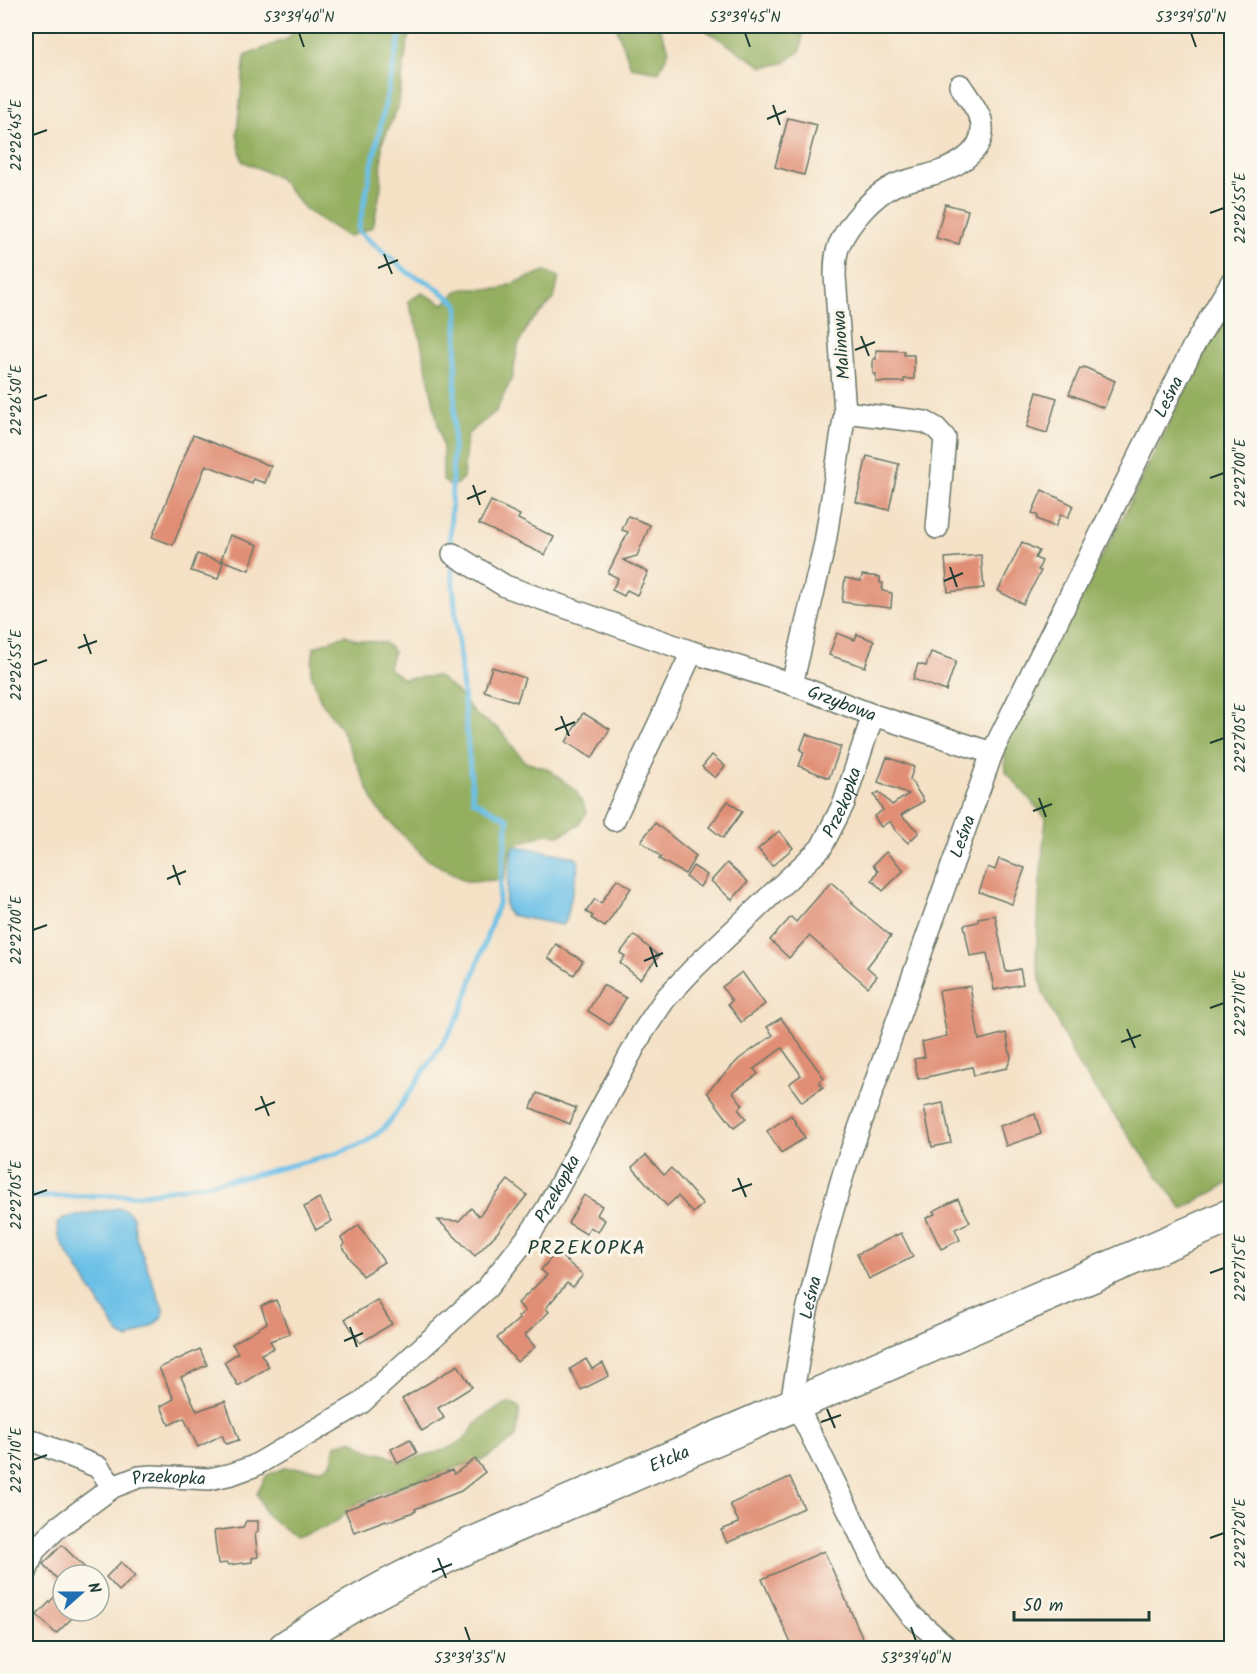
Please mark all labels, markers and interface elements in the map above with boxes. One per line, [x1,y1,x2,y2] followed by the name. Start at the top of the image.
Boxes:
[264,6,334,30] text: 53°39'40"N
[709,6,781,30] text: 53°39'45"N
[1156,6,1226,30] text: 53°39'50"N
[5,98,29,171] text: 22°26'45"E
[1229,171,1253,244] text: 22°26'55"E
[826,309,859,381] street label: Malinowa
[5,363,29,436] text: 22°26'50"E
[1147,371,1192,423] street label: Leśna
[1229,437,1253,508] text: 22°27'00"E
[5,628,29,701] text: 22°26'55"E
[803,678,880,731] street label: Grzybowa
[1229,702,1253,773] text: 22°27'05"E
[816,764,871,843] street label: Przekopka
[943,811,985,862] street label: Leśna
[5,894,29,965] text: 22°27'00"E
[1229,969,1253,1036] text: 22°27'10"E
[528,1150,589,1229] street label: Przekopka
[5,1159,29,1230] text: 22°27'05"E
[527,1233,647,1265] district label: PRZEKOPKA
[1229,1233,1253,1301] text: 22°27'15"E
[793,1273,831,1322] street label: Leśna
[5,1426,29,1493] text: 22°27'10"E
[645,1438,695,1482] street label: Ełcka
[128,1463,206,1495] street label: Przekopka
[1229,1497,1253,1568] text: 22°27'20"E
[51,1563,111,1623] north arrow
[80,1579,107,1597] text: N
[1014,1584,1149,1622] scale bar
[1023,1592,1063,1621] text: 50 m
[434,1647,506,1671] text: 53°39'35"N
[881,1647,951,1671] text: 53°39'40"N

